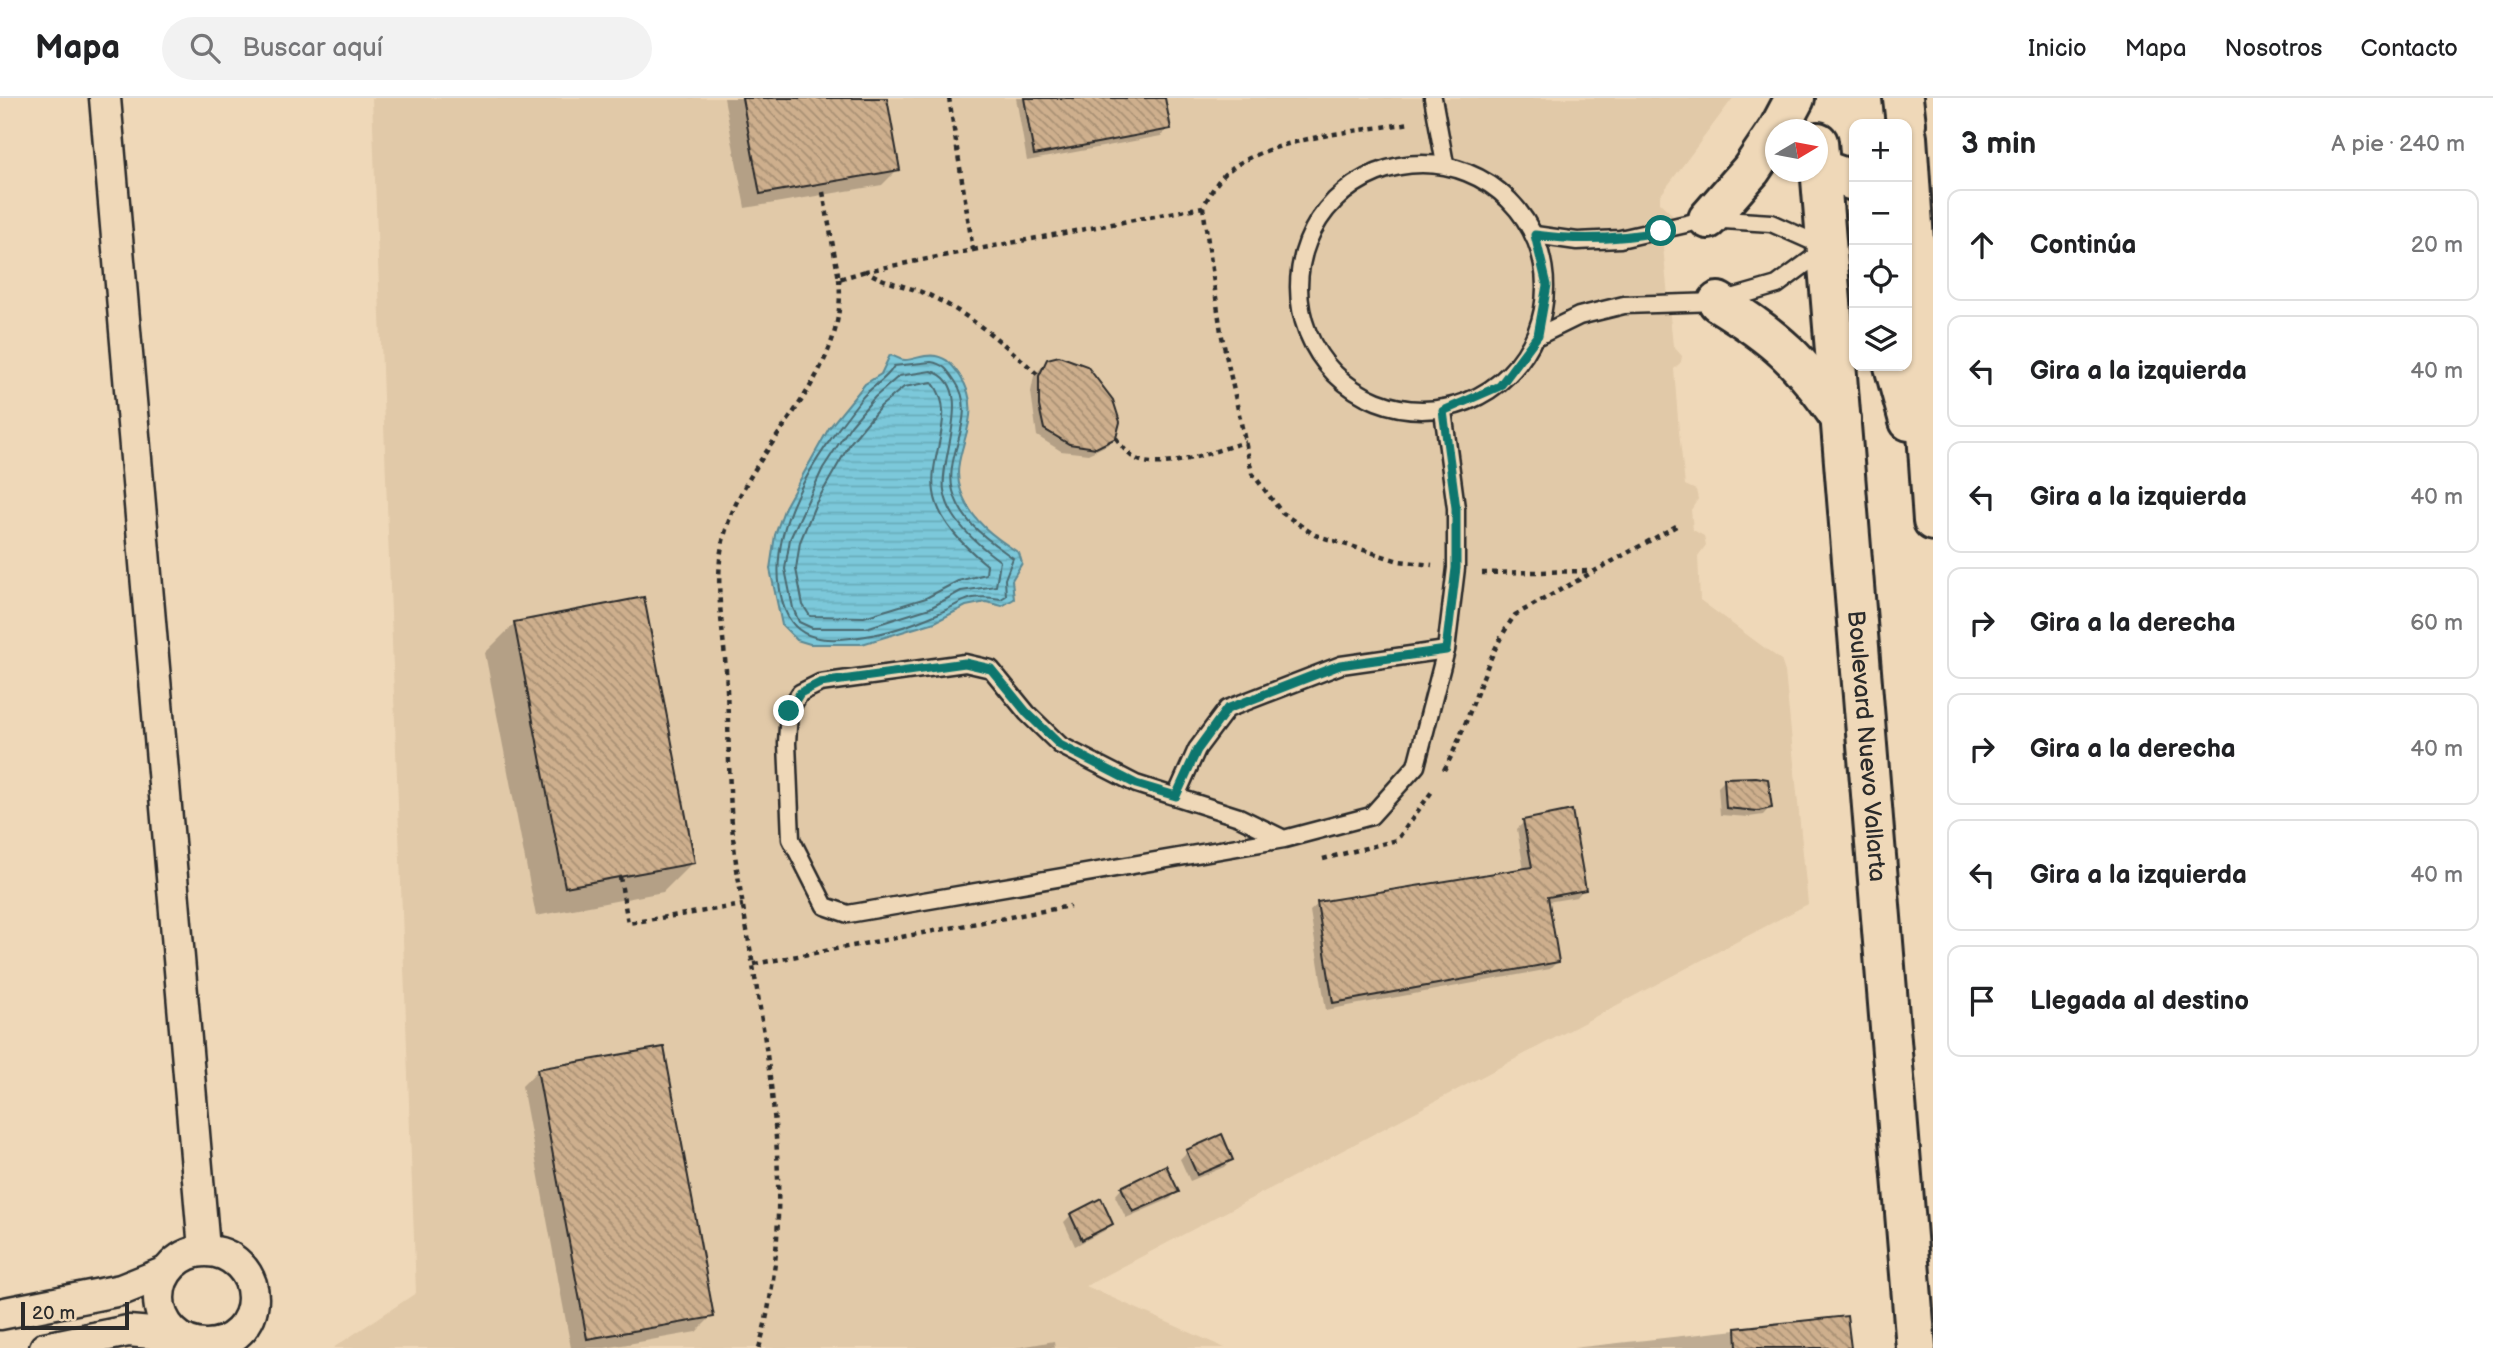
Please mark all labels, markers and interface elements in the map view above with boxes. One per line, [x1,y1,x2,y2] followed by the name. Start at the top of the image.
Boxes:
[162,17,652,80] search box
[35,28,120,68] text: Mapa
[186,29,224,67] icon: search
[242,33,383,64] text: Buscar aquí
[2028,34,2087,63] text: Inicio
[2125,34,2187,63] text: Mapa
[2225,34,2322,63] text: Nosotros
[2360,34,2458,63] text: Contacto
[1765,119,1828,182] north arrow
[1849,119,1912,371] map controls
[1849,119,1912,182] button: +
[1961,126,2036,162] text: 3 min
[2331,130,2465,158] text: A pie · 240 m
[1849,182,1912,245] button: −
[1645,215,1676,246] route start
[1963,226,2001,264] icon: ahead
[2030,230,2137,261] text: Continúa
[2411,231,2463,259] text: 20 m
[1849,245,1912,308] button: locate
[1849,308,1912,371] button: layers
[1963,352,2001,390] icon: left
[2030,356,2247,387] text: Gira a la izquierda
[2410,357,2463,385] text: 40 m
[1963,478,2001,516] icon: left
[2030,482,2247,513] text: Gira a la izquierda
[2410,483,2463,511] text: 40 m
[1963,604,2001,642] icon: right
[2030,608,2236,639] text: Gira a la derecha
[1842,609,1893,883] street label: Boulevard Nuevo Vallarta
[2410,609,2463,637] text: 60 m
[773,695,804,726] route end
[1963,730,2001,768] icon: right
[2030,734,2236,765] text: Gira a la derecha
[2410,735,2463,763] text: 40 m
[1963,856,2001,894] icon: left
[2030,860,2247,891] text: Gira a la izquierda
[2410,861,2463,889] text: 40 m
[1963,982,2001,1020] icon: arrive
[2030,986,2249,1017] text: Llegada al destino
[21,1299,130,1331] scale bar
[32,1302,75,1325] text: 20 m

